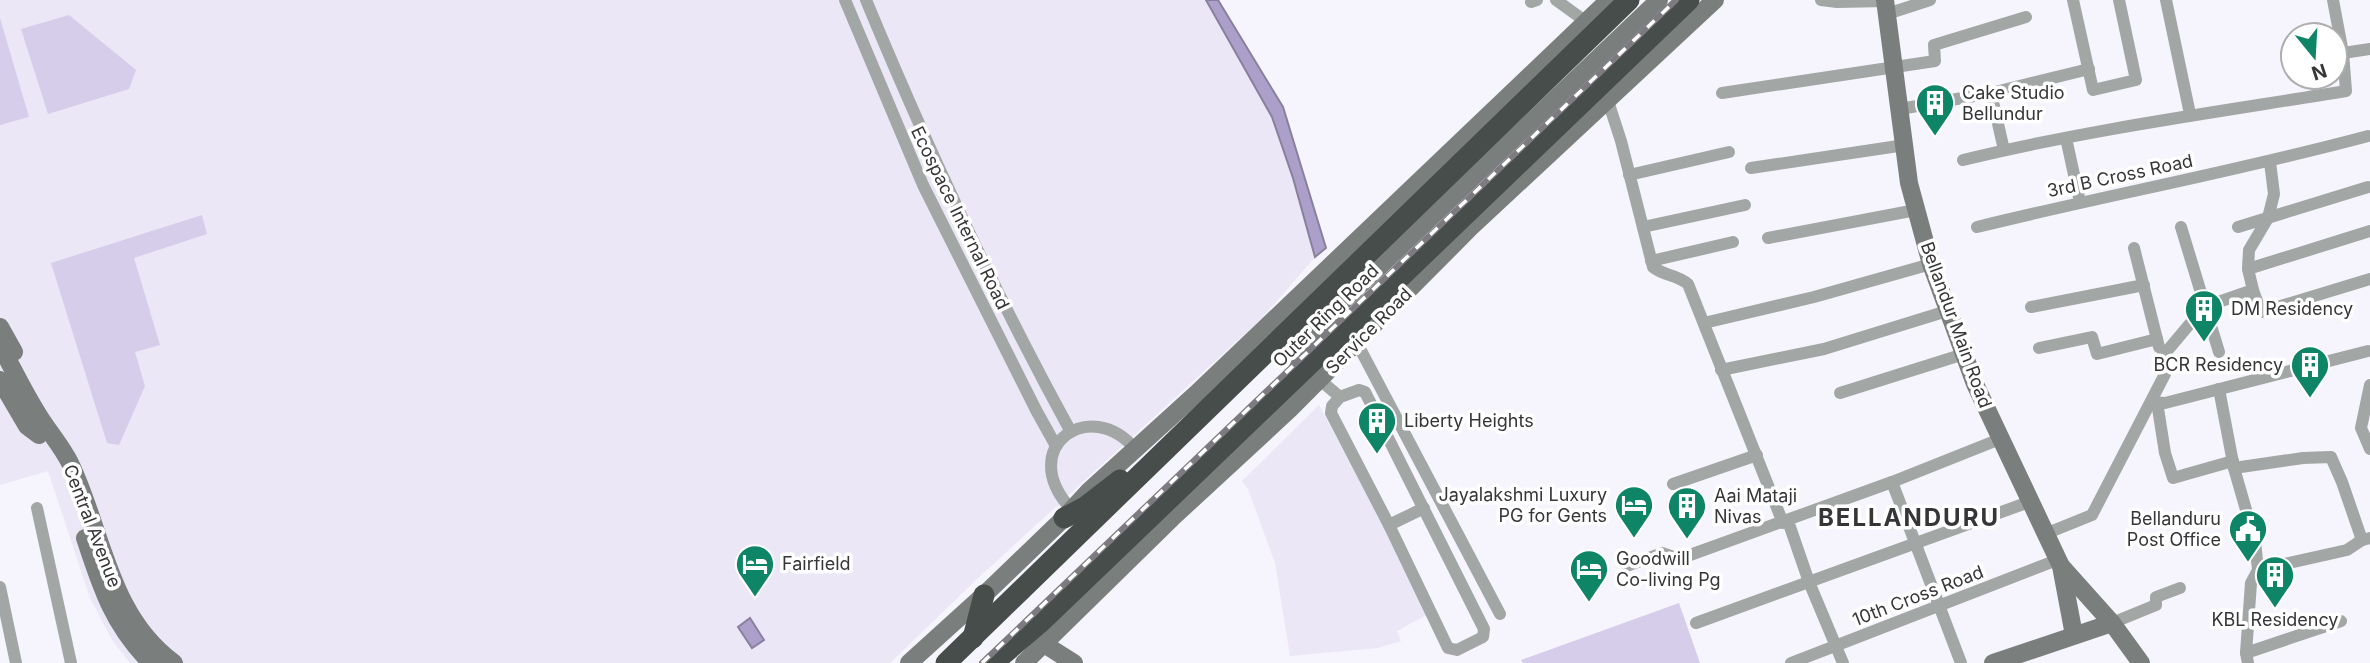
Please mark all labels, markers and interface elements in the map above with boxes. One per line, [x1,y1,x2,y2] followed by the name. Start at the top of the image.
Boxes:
[2279,21,2349,91] north arrow
[2309,59,2330,85] text: N
[1914,82,1956,137] building icon: Cake Studio Bellundur
[1962,82,2065,124] place label: Cake Studio Bellundur
[907,123,1014,313] street label: Ecospace Internal Road
[2045,150,2195,201] street label: 3rd B Cross Road
[1917,239,1996,411] street label: Bellandur Main Road
[1269,260,1383,371] street label: Outer Ring Road
[1321,283,1416,378] street label: Service Road
[2183,288,2225,343] building icon: DM Residency
[2231,298,2353,319] place label: DM Residency
[2289,344,2331,399] building icon: BCR Residency
[2154,354,2283,375] place label: BCR Residency
[1356,400,1398,455] building icon: Liberty Heights
[1404,410,1534,431] place label: Liberty Heights
[59,462,126,590] street label: Central Avenue
[1439,484,1607,526] place label: Jayalakshmi Luxury PG for Gents
[1613,484,1655,539] hotel icon: Jayalakshmi Luxury PG for Gents
[1666,485,1708,540] building icon: Aai Mataji Nivas
[1714,485,1797,527] place label: Aai Mataji Nivas
[1818,503,2000,532] district label: BELLANDURU
[2127,508,2221,550] place label: Bellanduru Post Office
[2227,508,2269,563] public building icon: Bellanduru Post Office
[734,543,776,598] hotel icon: Fairfield
[1568,548,1610,603] hotel icon: Goodwill Co-living Pg
[1616,548,1721,590] place label: Goodwill Co-living Pg
[782,553,851,574] place label: Fairfield
[2254,554,2296,609] building icon: KBL Residency
[1849,561,1986,630] street label: 10th Cross Road
[2212,609,2338,630] place label: KBL Residency

